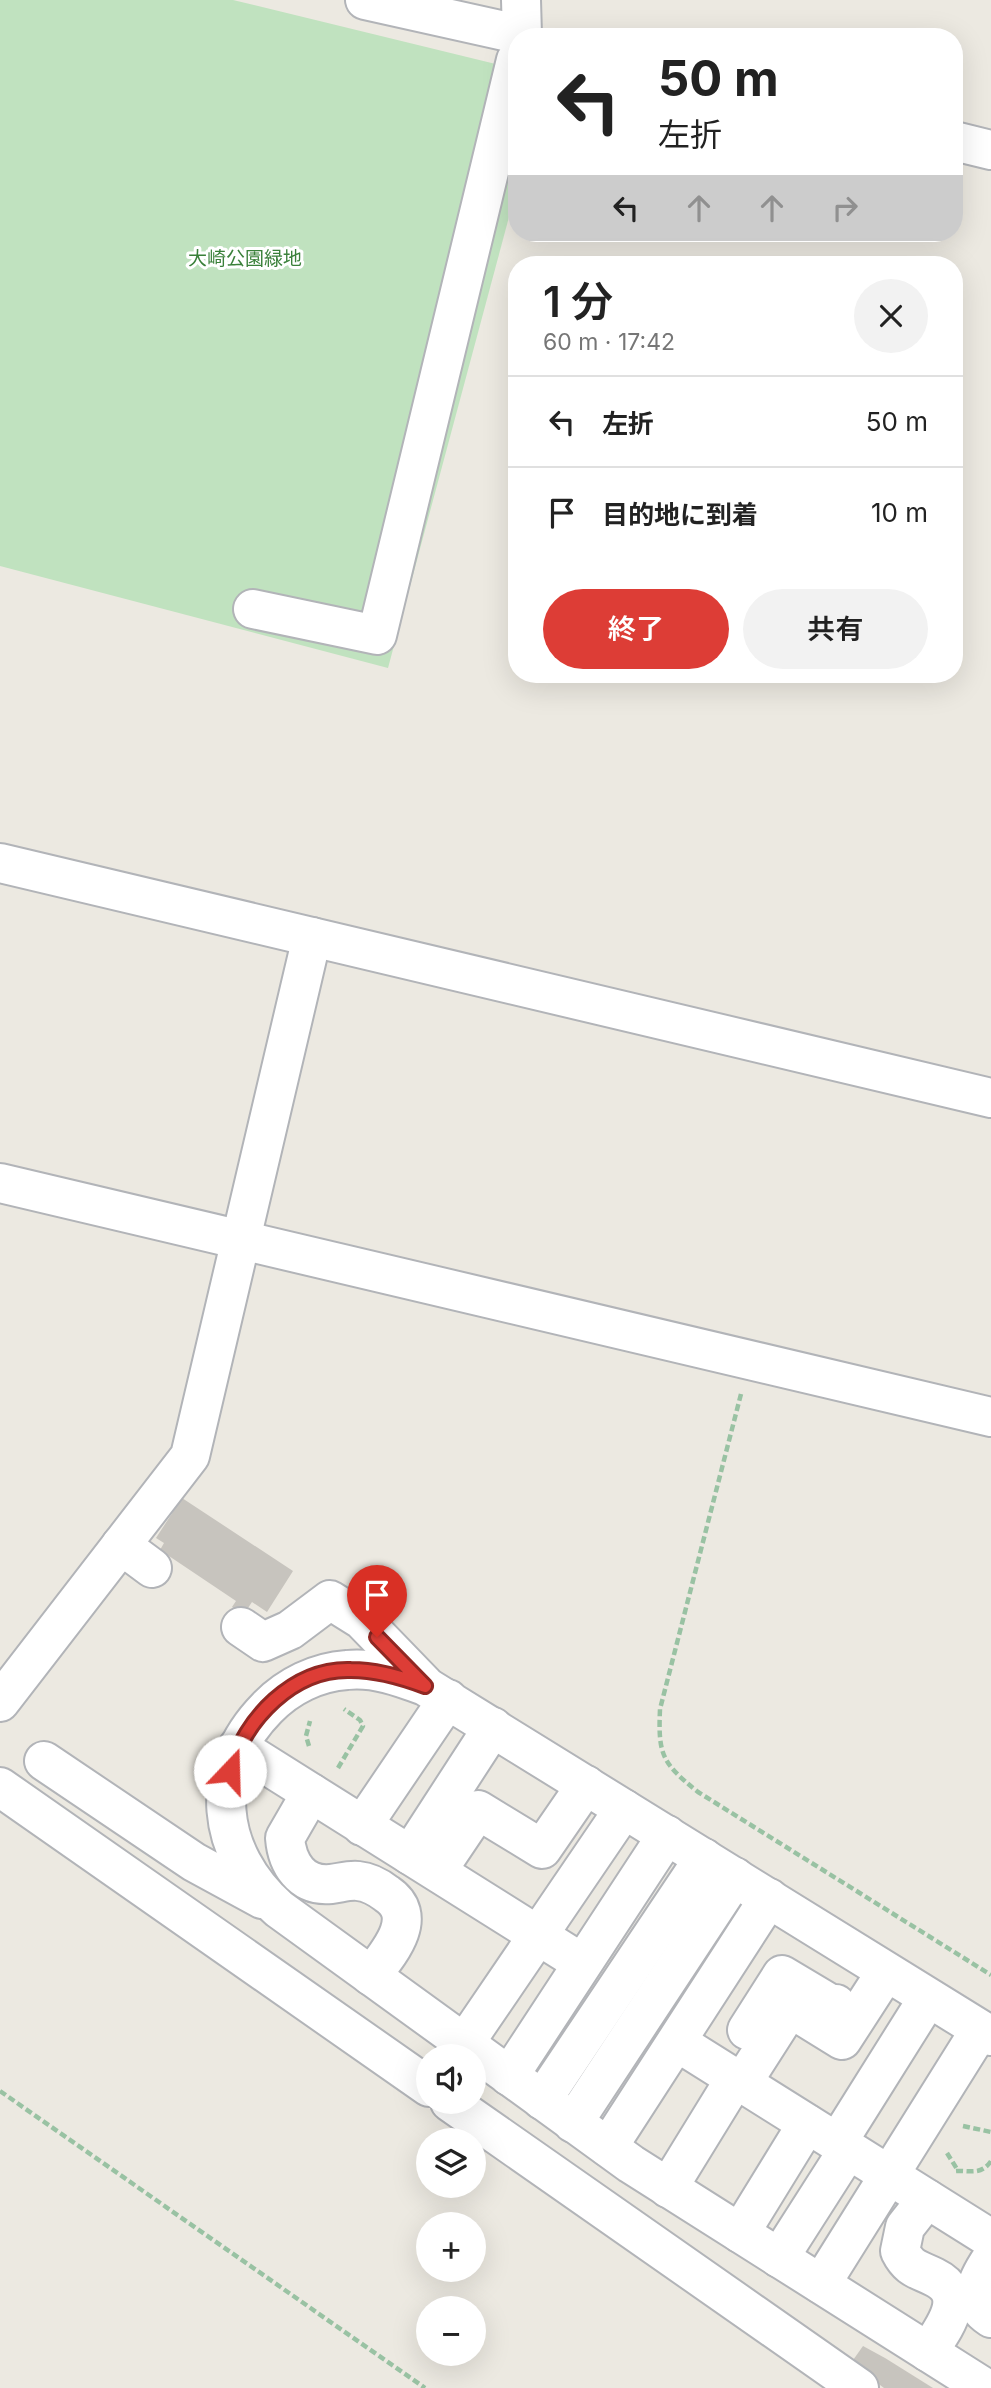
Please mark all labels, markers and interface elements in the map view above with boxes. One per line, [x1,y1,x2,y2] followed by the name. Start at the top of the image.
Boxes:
[658,49,779,108] text: 50 m
[543,56,634,147] icon: left
[658,115,722,154] text: 左折
[607,189,645,227] icon: left
[680,189,718,227] icon: ahead
[753,189,791,227] icon: ahead
[826,189,864,227] icon: right
[188,247,302,270] park label: 大崎公園緑地
[543,276,613,327] text: 1 分
[854,279,928,353] button: close
[543,328,675,356] text: 60 m · 17:42
[543,403,581,441] icon: left
[866,406,928,437] text: 50 m
[602,408,654,439] text: 左折
[543,494,581,532] icon: arrive
[871,497,928,528] text: 10 m
[602,499,758,530] text: 目的地に到着
[543,589,729,669] button: 終了
[743,589,928,669] button: 共有
[347,1565,407,1637] pin
[358,1576,396,1614] icon: arrive
[193,1734,267,1808] position arrow
[416,2044,486,2366] map controls
[416,2044,486,2114] button: sound
[416,2128,486,2198] button: layers
[416,2212,486,2282] button: +
[416,2296,486,2366] button: −

